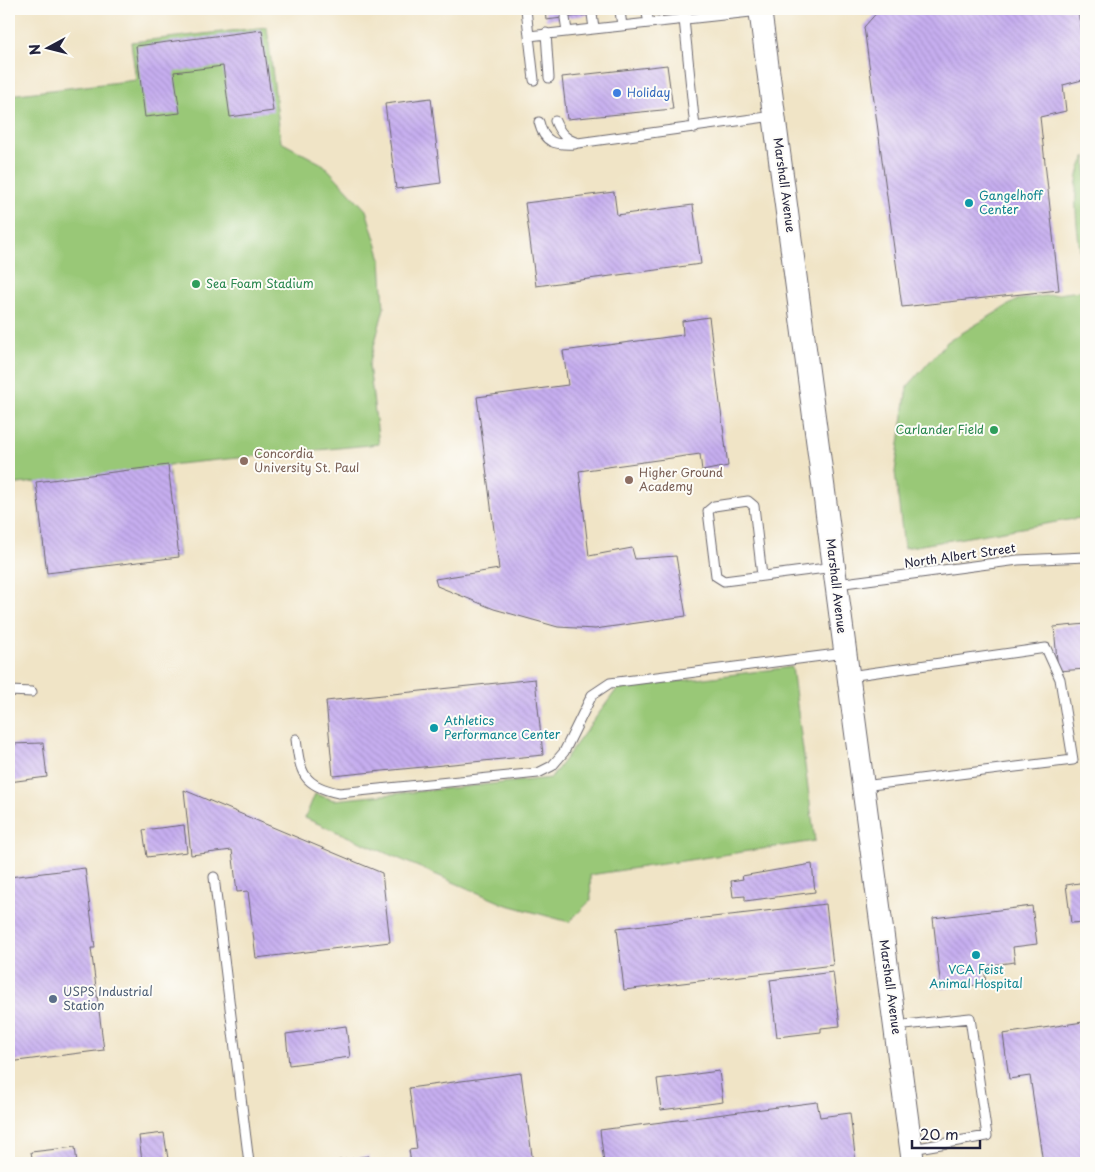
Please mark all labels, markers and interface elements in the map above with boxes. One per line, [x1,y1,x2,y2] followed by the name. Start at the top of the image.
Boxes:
[22,22,72,72] north arrow
[24,43,46,56] text: N
[627,83,671,101] place label: Holiday
[611,87,623,99] marker: Holiday
[769,136,801,234] street label: Marshall Avenue
[979,186,1044,218] place label: Gangelhoff Center
[963,197,975,209] marker: Gangelhoff Center
[206,274,314,292] place label: Sea Foam Stadium
[190,278,202,290] marker: Sea Foam Stadium
[895,420,984,438] place label: Carlander Field
[988,424,1000,436] marker: Carlander Field
[254,444,359,476] place label: Concordia University St. Paul
[238,455,250,467] marker: Concordia University St. Paul
[639,463,723,495] place label: Higher Ground Academy
[623,474,635,486] marker: Higher Ground Academy
[822,537,852,635] street label: Marshall Avenue
[903,538,1017,572] street label: North Albert Street
[444,711,561,743] place label: Athletics Performance Center
[428,722,440,734] marker: Athletics Performance Center
[875,938,907,1036] street label: Marshall Avenue
[970,949,982,961] marker: VCA Feist Animal Hospital
[929,960,1023,992] place label: VCA Feist Animal Hospital
[63,982,153,1014] place label: USPS Industrial Station
[47,993,59,1005] marker: USPS Industrial Station
[912,1117,980,1149] scale bar
[920,1122,959,1145] text: 20 m

